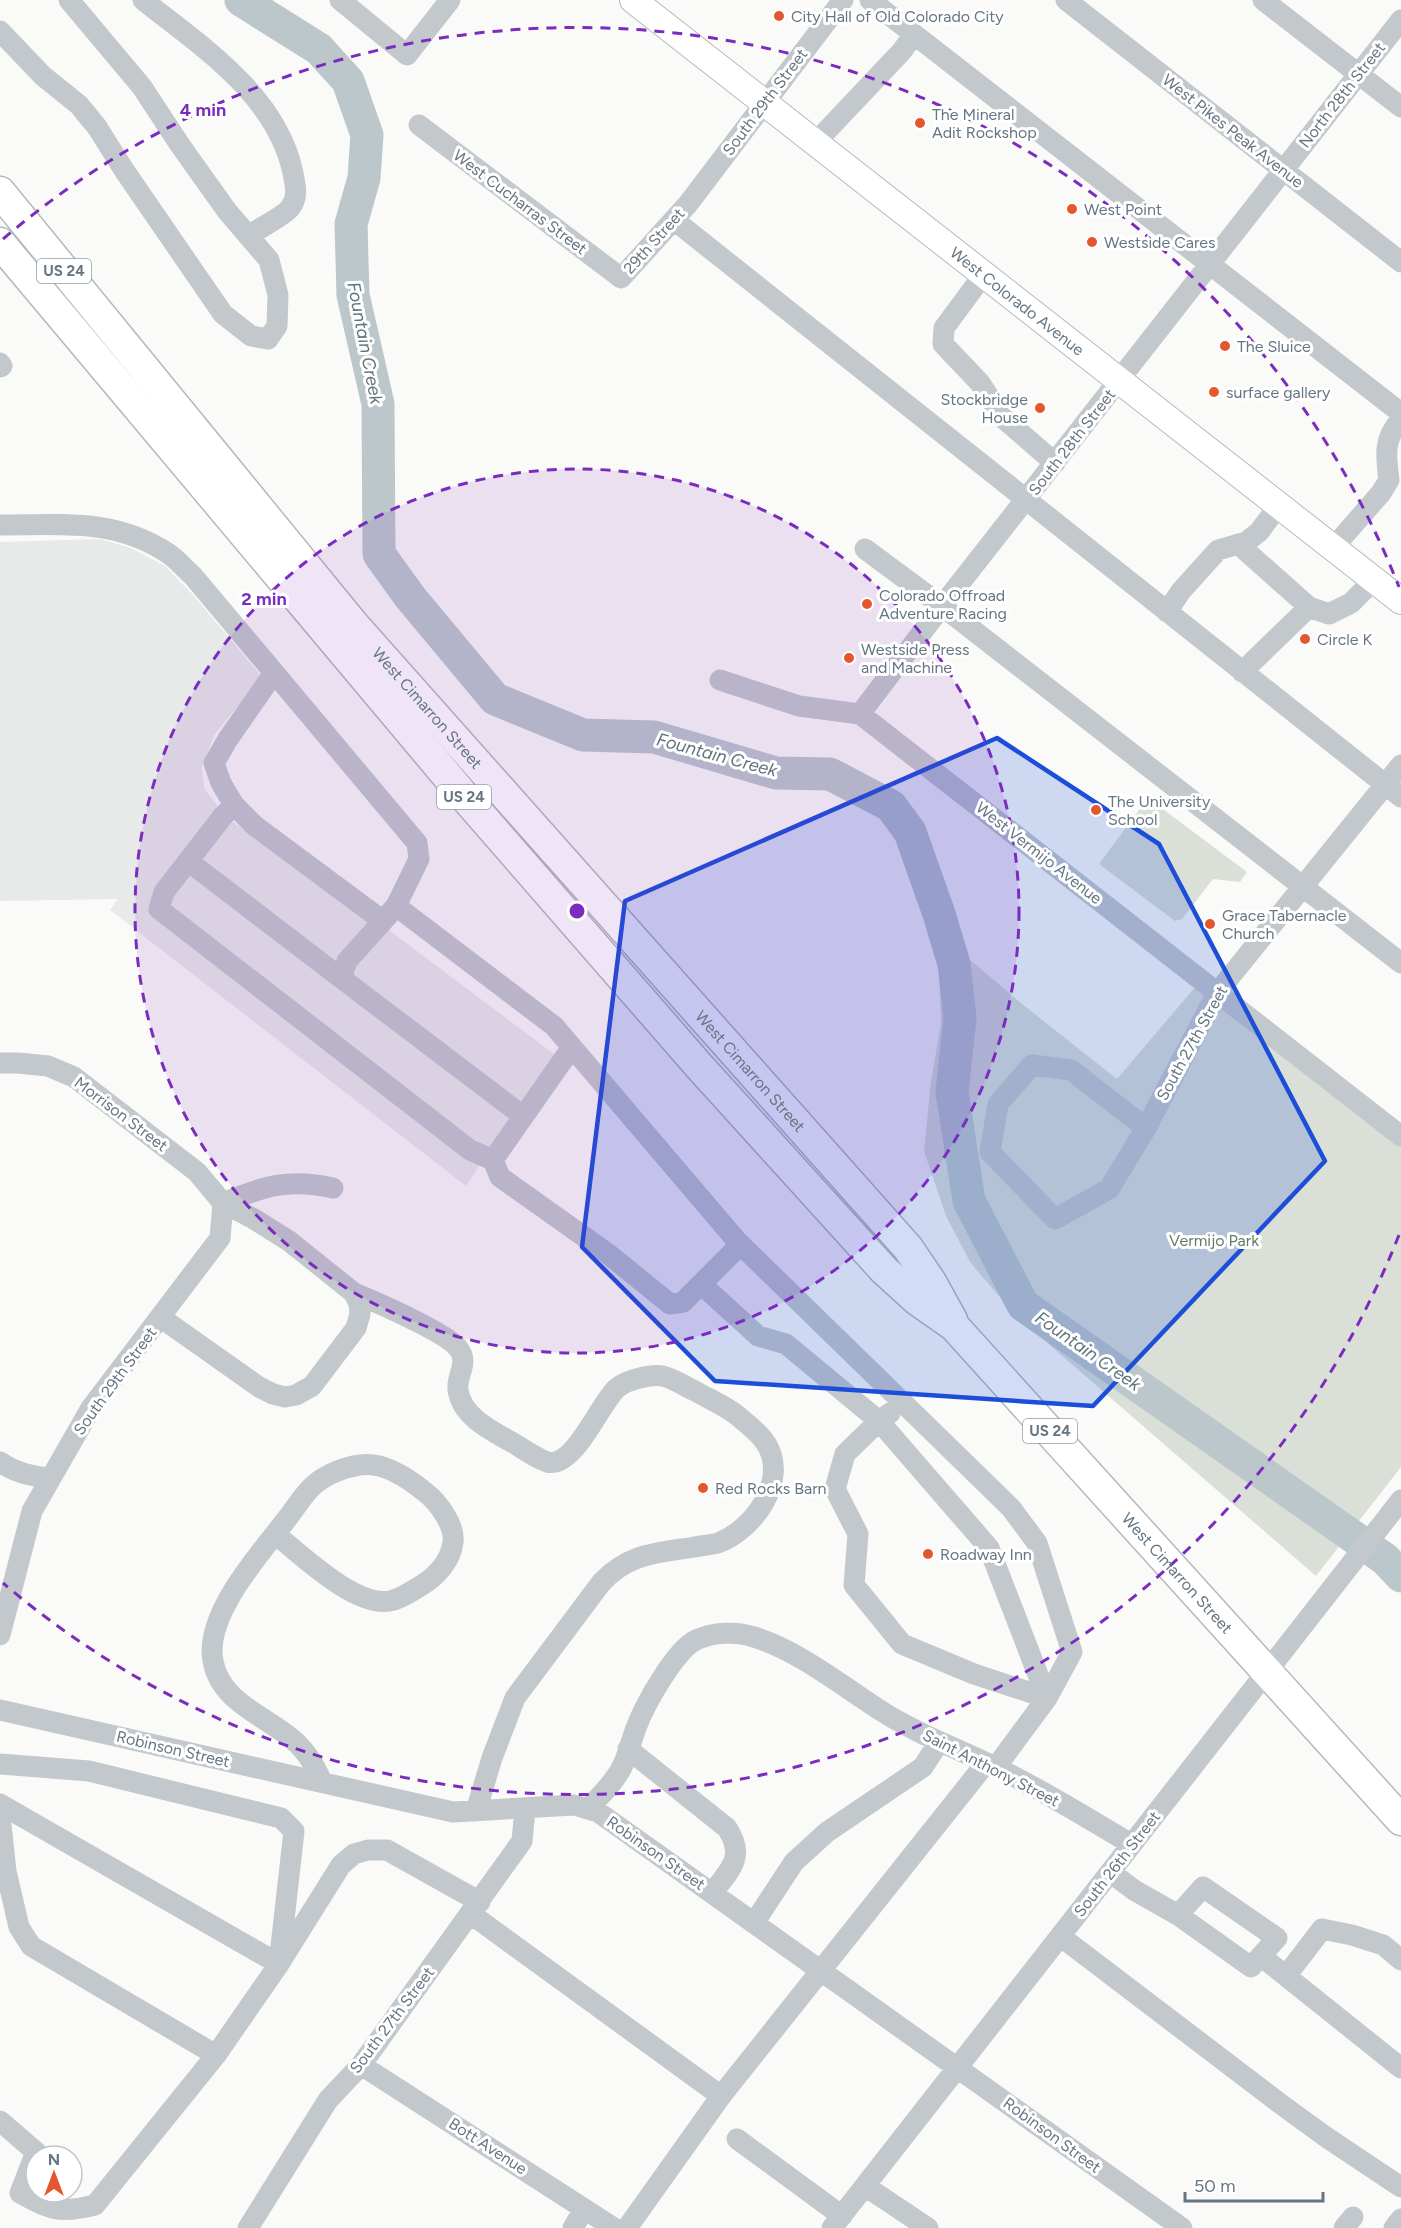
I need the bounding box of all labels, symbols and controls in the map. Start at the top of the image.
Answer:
place label: City Hall of Old Colorado City [791,7,1004,26]
marker: City Hall of Old Colorado City [772,9,786,23]
street label: North 28th Street [1295,39,1389,151]
street label: South 29th Street [719,45,811,159]
street label: West Pikes Peak Avenue [1159,70,1307,192]
text: 4 min [180,99,226,121]
place label: The Mineral Adit Rockshop [932,105,1037,142]
marker: The Mineral Adit Rockshop [913,116,927,130]
street label: West Cucharras Street [449,146,591,258]
place label: West Point [1084,200,1162,219]
marker: West Point [1065,202,1079,216]
street label: 29th Street [620,204,688,278]
place label: Westside Cares [1104,233,1215,252]
marker: Westside Cares [1085,235,1099,249]
street label: West Colorado Avenue [946,242,1088,359]
road number: US 24 [37,259,91,283]
water label: Fountain Creek [342,280,388,407]
place label: The Sluice [1237,337,1311,356]
marker: The Sluice [1218,339,1232,353]
place label: surface gallery [1226,383,1331,402]
street label: South 28th Street [1025,385,1119,499]
marker: surface gallery [1207,385,1221,399]
place label: Stockbridge House [940,390,1028,427]
marker: Stockbridge House [1033,401,1047,415]
place label: Colorado Offroad Adventure Racing [879,586,1007,623]
text: 2 min [241,588,287,610]
marker: Colorado Offroad Adventure Racing [860,597,874,611]
place label: Circle K [1317,630,1373,649]
marker: Circle K [1298,632,1312,646]
place label: Westside Press and Machine [861,640,969,677]
street label: West Cimarron Street [369,643,486,772]
marker: Westside Press and Machine [842,651,856,665]
water label: Fountain Creek [654,728,781,782]
road number: US 24 [437,785,491,809]
place label: The University School [1108,792,1211,829]
street label: West Vermijo Avenue [972,798,1106,908]
marker: The University School [1089,803,1103,817]
centre of rings [567,901,587,921]
place label: Grace Tabernacle Church [1222,906,1347,943]
marker: Grace Tabernacle Church [1203,917,1217,931]
street label: South 27th Street [1153,982,1231,1104]
street label: West Cimarron Street [692,1006,809,1135]
street label: Morrison Street [71,1073,171,1155]
park label: Vermijo Park [1169,1231,1259,1250]
water label: Fountain Creek [1031,1306,1146,1396]
street label: South 29th Street [69,1323,161,1439]
road number: US 24 [1023,1419,1077,1443]
place label: Red Rocks Barn [715,1479,827,1498]
marker: Red Rocks Barn [696,1481,710,1495]
street label: West Cimarron Street [1118,1509,1237,1637]
place label: Roadway Inn [940,1545,1032,1564]
marker: Roadway Inn [921,1547,935,1561]
street label: Saint Anthony Street [920,1725,1062,1811]
street label: Robinson Street [114,1727,232,1771]
street label: South 26th Street [1070,1807,1164,1921]
street label: Robinson Street [603,1812,709,1894]
street label: South 27th Street [346,1963,438,2077]
street label: Robinson Street [1000,2093,1104,2177]
street label: Bott Avenue [445,2114,531,2178]
north arrow [24,2144,84,2204]
text: N [48,2150,60,2169]
scale bar [1185,2165,1323,2203]
text: 50 m [1194,2175,1236,2197]

